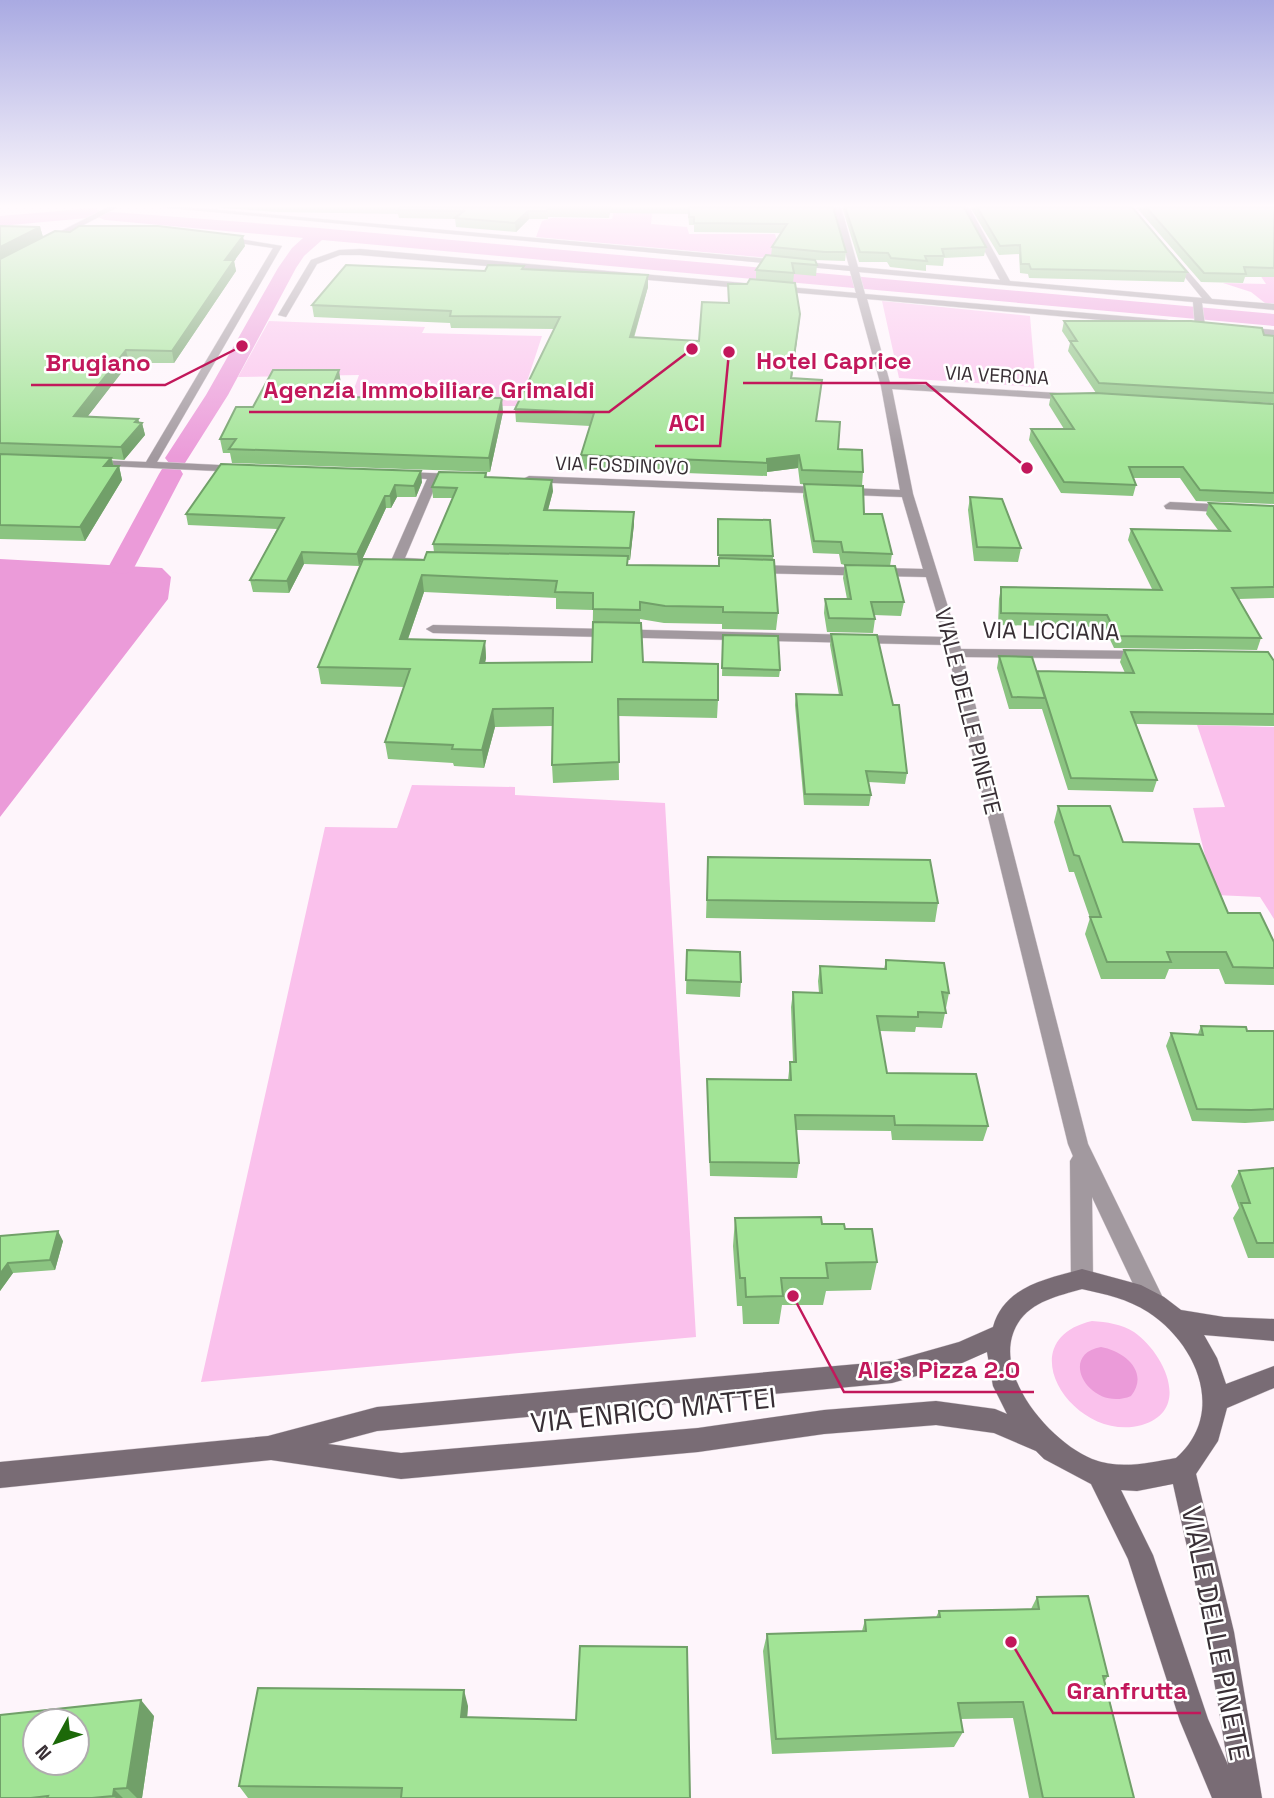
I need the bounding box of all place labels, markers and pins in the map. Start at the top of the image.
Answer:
callout: Hotel Caprice [743,338,926,383]
callout: Brugiano [31,340,165,385]
callout: Agenzia Immobiliare Grimaldi [249,367,609,412]
callout: ACI [655,401,720,446]
callout: Ale's Pizza 2.0 [844,1347,1034,1392]
callout: Granfrutta [1053,1668,1201,1713]

